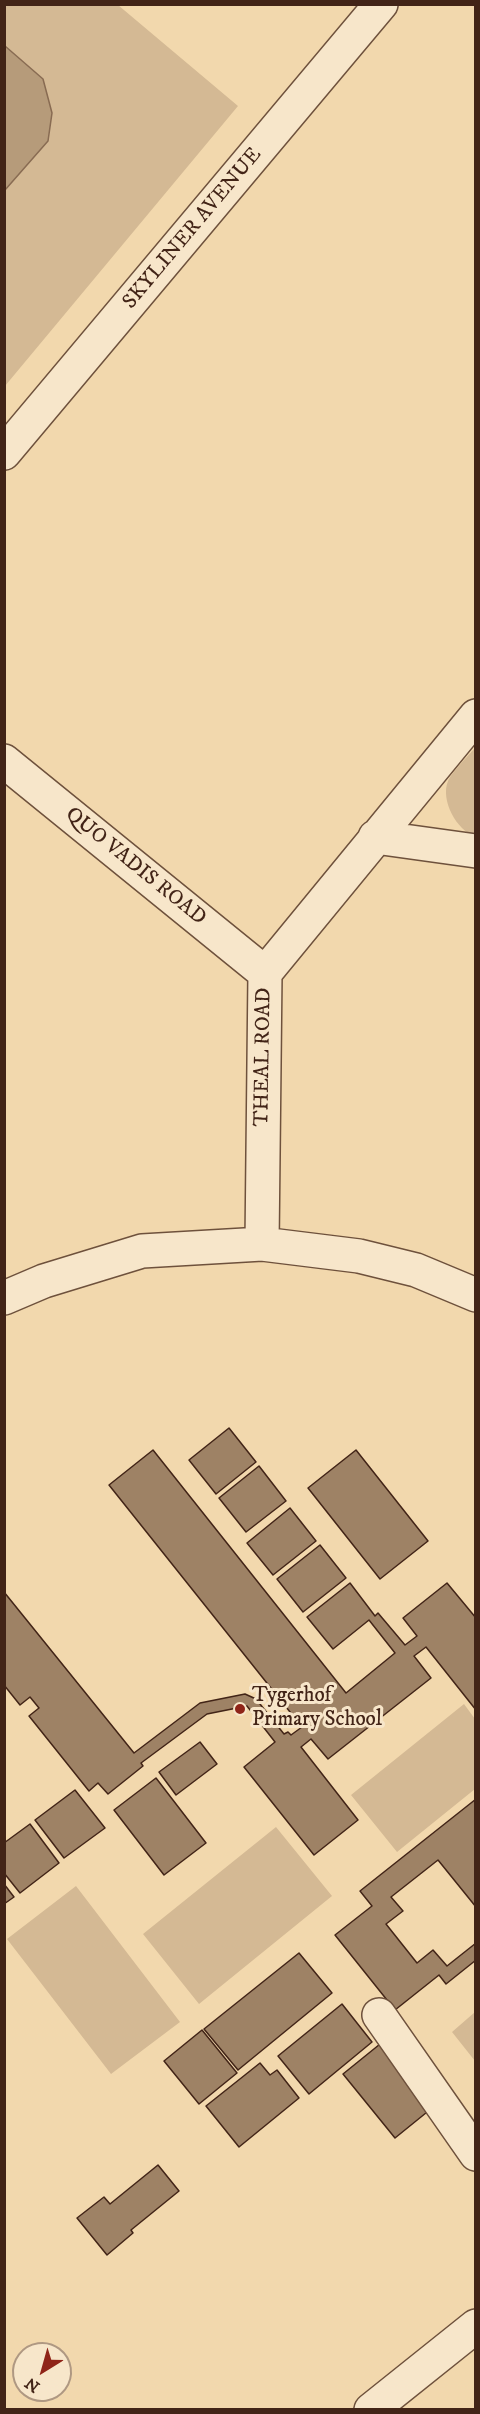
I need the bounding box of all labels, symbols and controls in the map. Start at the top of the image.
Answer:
street label: SKYLINER AVENUE [118,143,268,315]
street label: QUO VADIS ROAD [60,803,210,931]
street label: THEAL ROAD [250,987,278,1127]
place label: Tygerhof Primary School [252,1684,382,1734]
marker: Tygerhof Primary School [233,1702,247,1716]
north arrow [12,2342,72,2402]
text: N [21,2373,44,2397]

